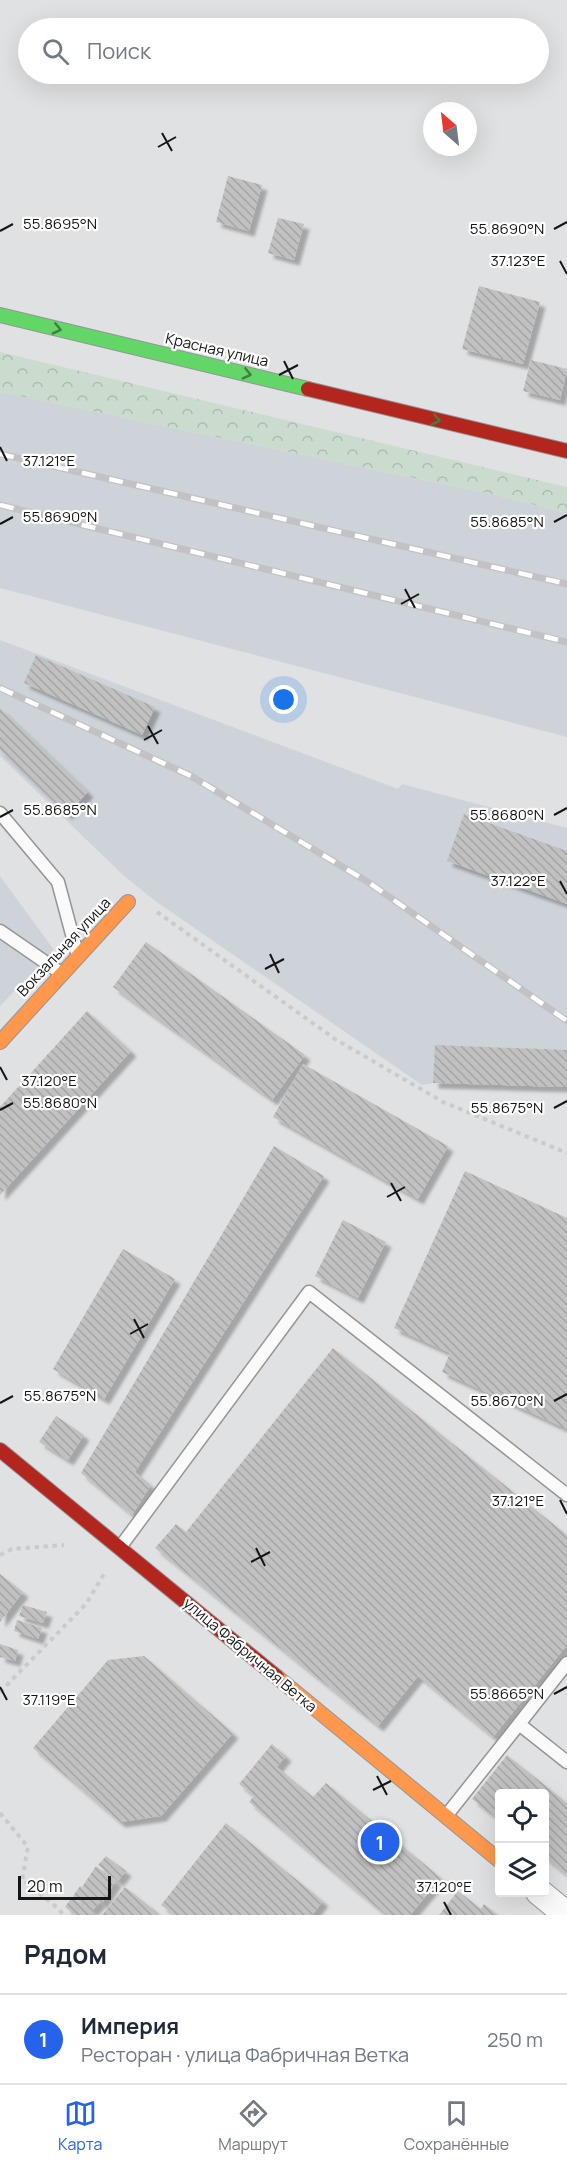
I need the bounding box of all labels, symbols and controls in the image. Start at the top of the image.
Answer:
search box [18,18,549,84]
icon: search [39,35,72,68]
text: Поиск [87,36,151,66]
north arrow [423,102,477,156]
text: 55.8695°N [23,213,97,234]
text: 55.8690°N [470,218,544,239]
text: 37.123°E [491,250,545,271]
one-way arrow [52,321,62,334]
street label: Красная улица [163,327,271,372]
one-way arrow [241,367,251,380]
one-way arrow [431,412,441,425]
text: 37.121°E [23,450,75,471]
text: 55.8690°N [23,506,97,527]
text: 55.8685°N [470,511,544,532]
your location [269,685,298,714]
text: 55.8685°N [23,799,97,820]
text: 55.8680°N [470,804,544,825]
text: 37.122°E [490,870,546,891]
street label: Вокзальная улица [12,892,115,1001]
text: 37.120°E [21,1070,77,1091]
text: 55.8680°N [23,1092,97,1113]
text: 55.8675°N [471,1097,543,1118]
text: 55.8675°N [24,1385,96,1406]
text: 55.8670°N [471,1390,543,1411]
text: 37.121°E [492,1490,544,1511]
street label: улица Фабричная Ветка [179,1592,322,1717]
text: 55.8665°N [470,1683,544,1704]
text: 37.119°E [22,1689,76,1710]
map controls [495,1789,549,1897]
button: locate [495,1789,549,1843]
pin: 1 [360,1820,400,1864]
button: layers [495,1843,549,1897]
scale bar [18,1873,111,1900]
text: 20 m [27,1875,63,1897]
text: 37.120°E [416,1876,472,1897]
text: Рядом [24,1936,107,1972]
text: Империя [81,2011,179,2041]
text: 1 [39,2026,48,2053]
text: 250 m [487,2026,543,2053]
text: Ресторан · улица Фабричная Ветка [81,2041,409,2068]
tab: Карта [58,2097,102,2155]
tab: Маршрут [218,2097,288,2155]
tab: Сохранённые [404,2097,509,2155]

